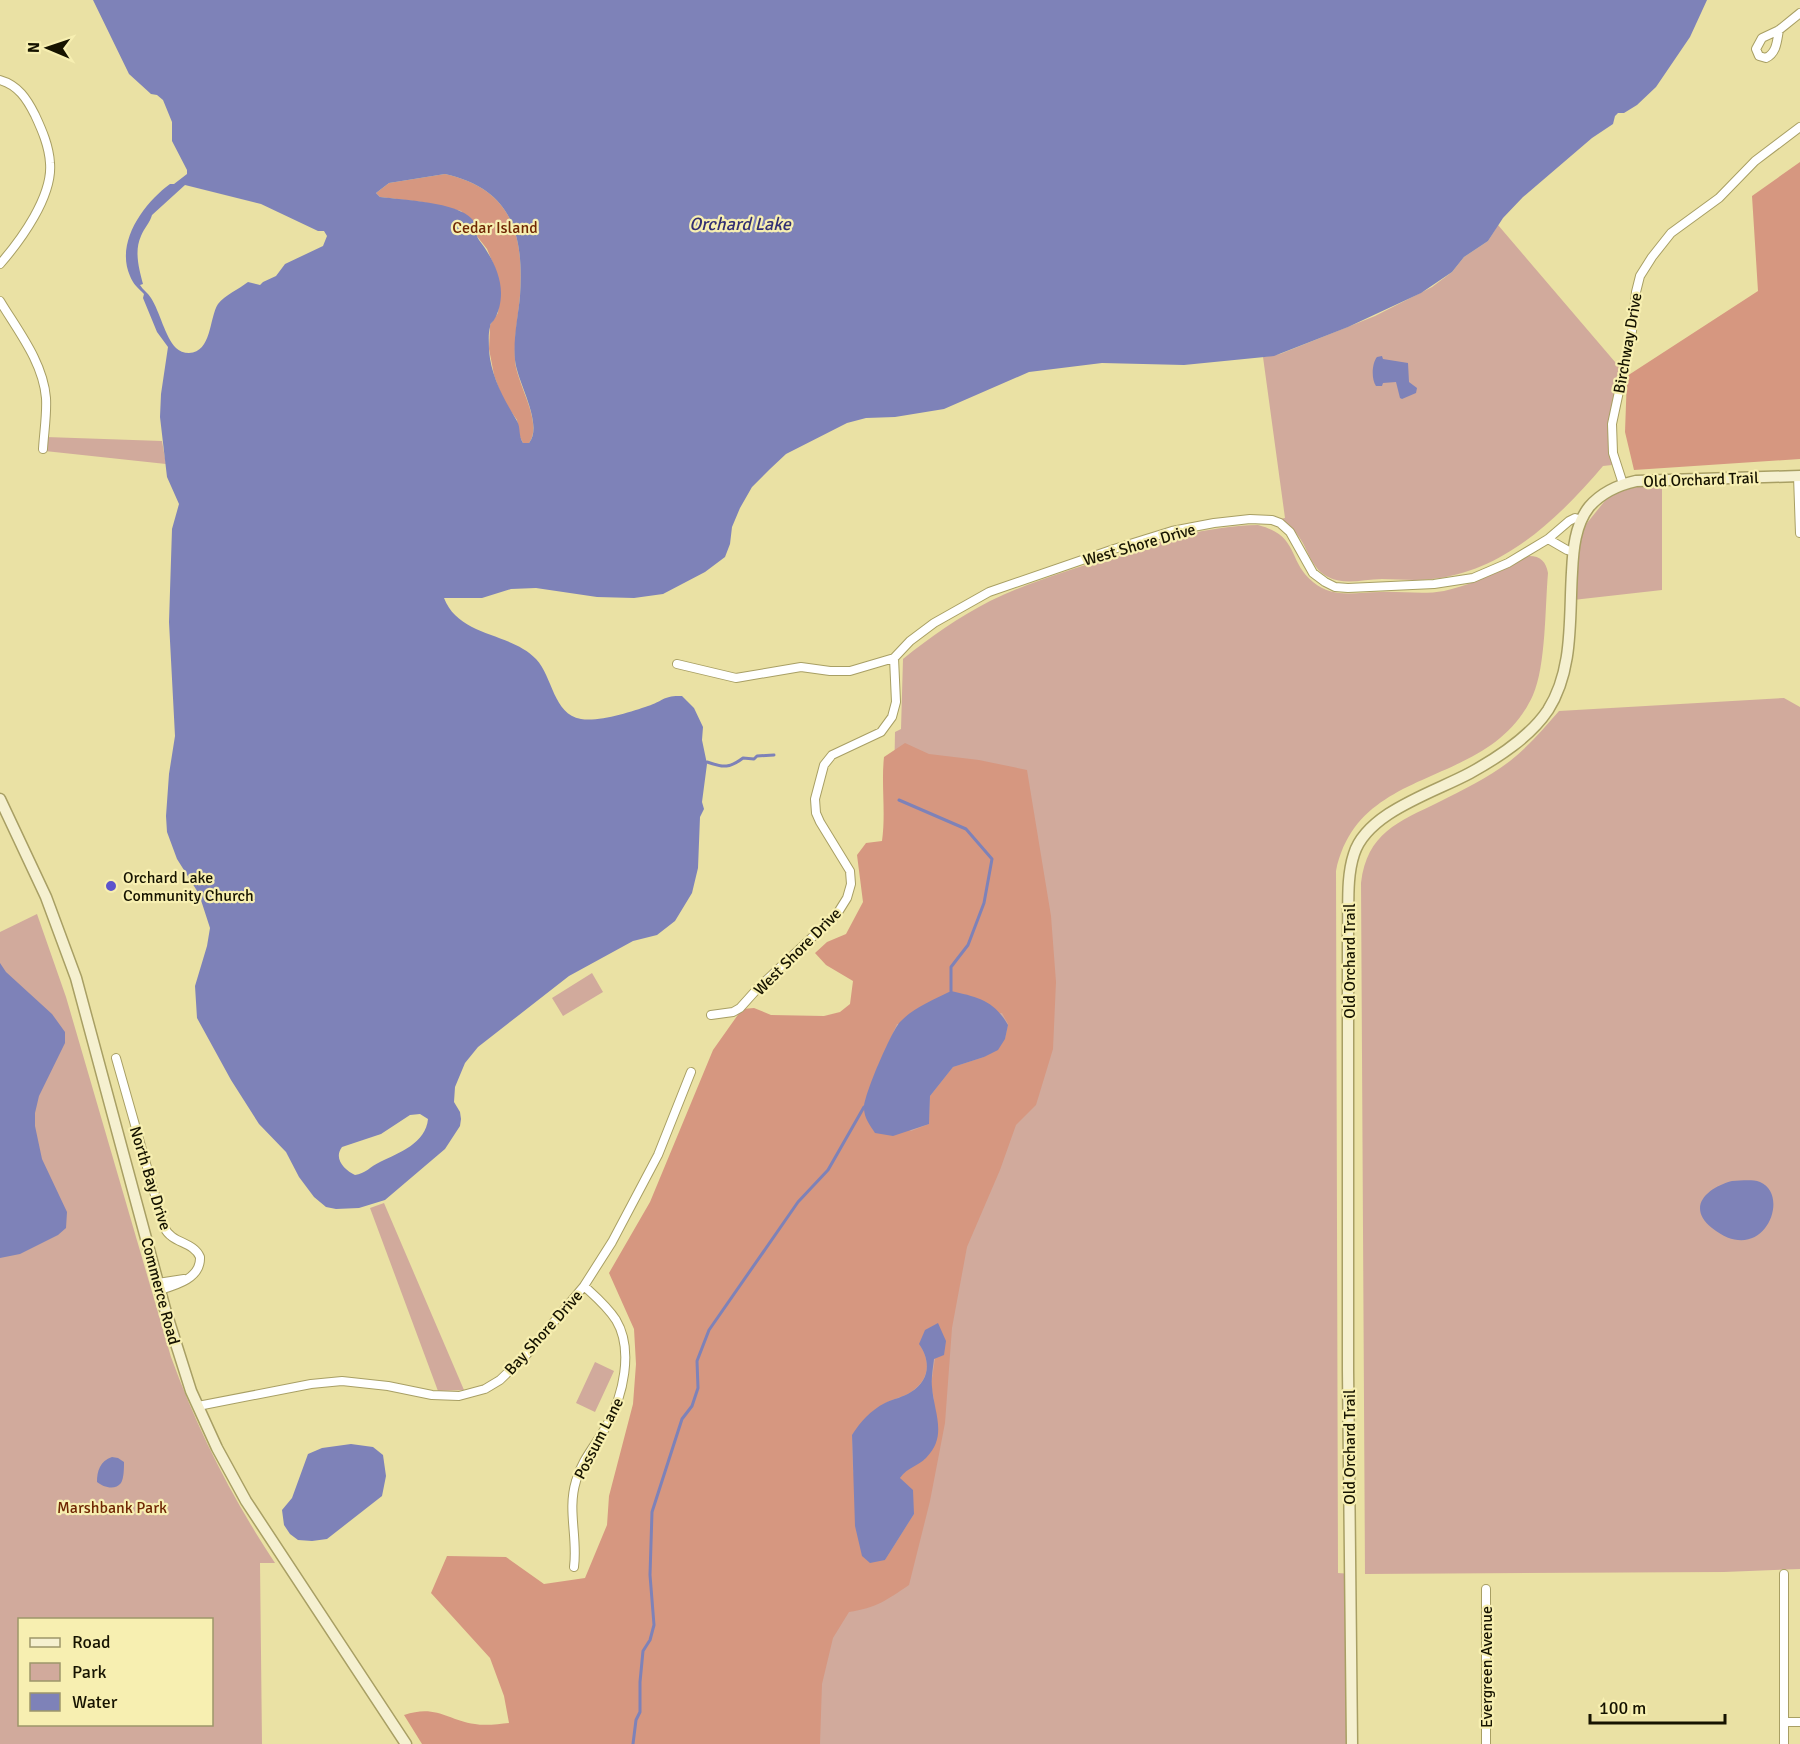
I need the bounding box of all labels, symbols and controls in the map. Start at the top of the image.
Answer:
north arrow [18,18,78,78]
text: N [24,42,44,53]
water label: Orchard Lake [689,213,792,235]
park label: Cedar Island [452,218,538,238]
street label: Birchway Drive [1609,291,1647,395]
street label: Old Orchard Trail [1643,468,1759,492]
street label: West Shore Drive [1081,519,1198,571]
place label: Orchard Lake Community Church [123,868,254,906]
marker: Orchard Lake Community Church [104,879,118,893]
street label: Old Orchard Trail [1340,903,1360,1019]
street label: West Shore Drive [750,904,846,1000]
street label: North Bay Drive [125,1124,175,1233]
street label: Commerce Road [136,1235,184,1347]
street label: Bay Shore Drive [500,1286,587,1379]
street label: Old Orchard Trail [1340,1389,1360,1505]
street label: Possum Lane [570,1394,628,1483]
park label: Marshbank Park [57,1498,167,1518]
street label: Evergreen Avenue [1477,1606,1497,1728]
legend [18,1618,213,1726]
text: Road [72,1631,111,1653]
text: Park [72,1661,107,1683]
scale bar [1590,1687,1725,1725]
text: Water [72,1691,118,1713]
text: 100 m [1599,1697,1646,1719]

